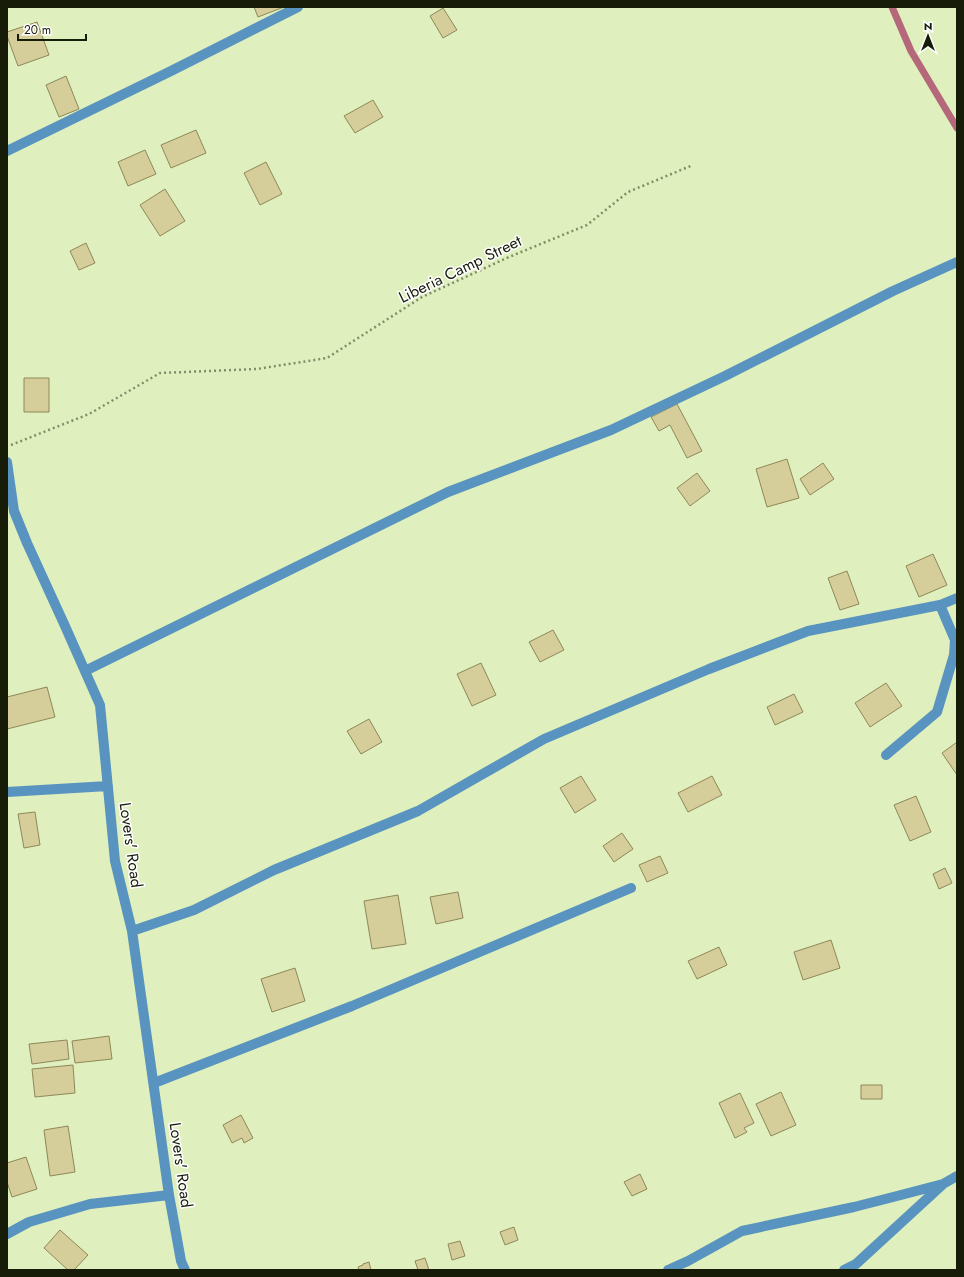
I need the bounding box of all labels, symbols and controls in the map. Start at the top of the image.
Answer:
scale bar [18,16,86,42]
north arrow [908,16,948,56]
text: N [924,18,932,34]
text: 20 m [24,21,51,39]
street label: Liberia Camp Street [395,229,525,309]
street label: Lovers' Road [114,801,148,889]
street label: Lovers' Road [164,1121,198,1209]

